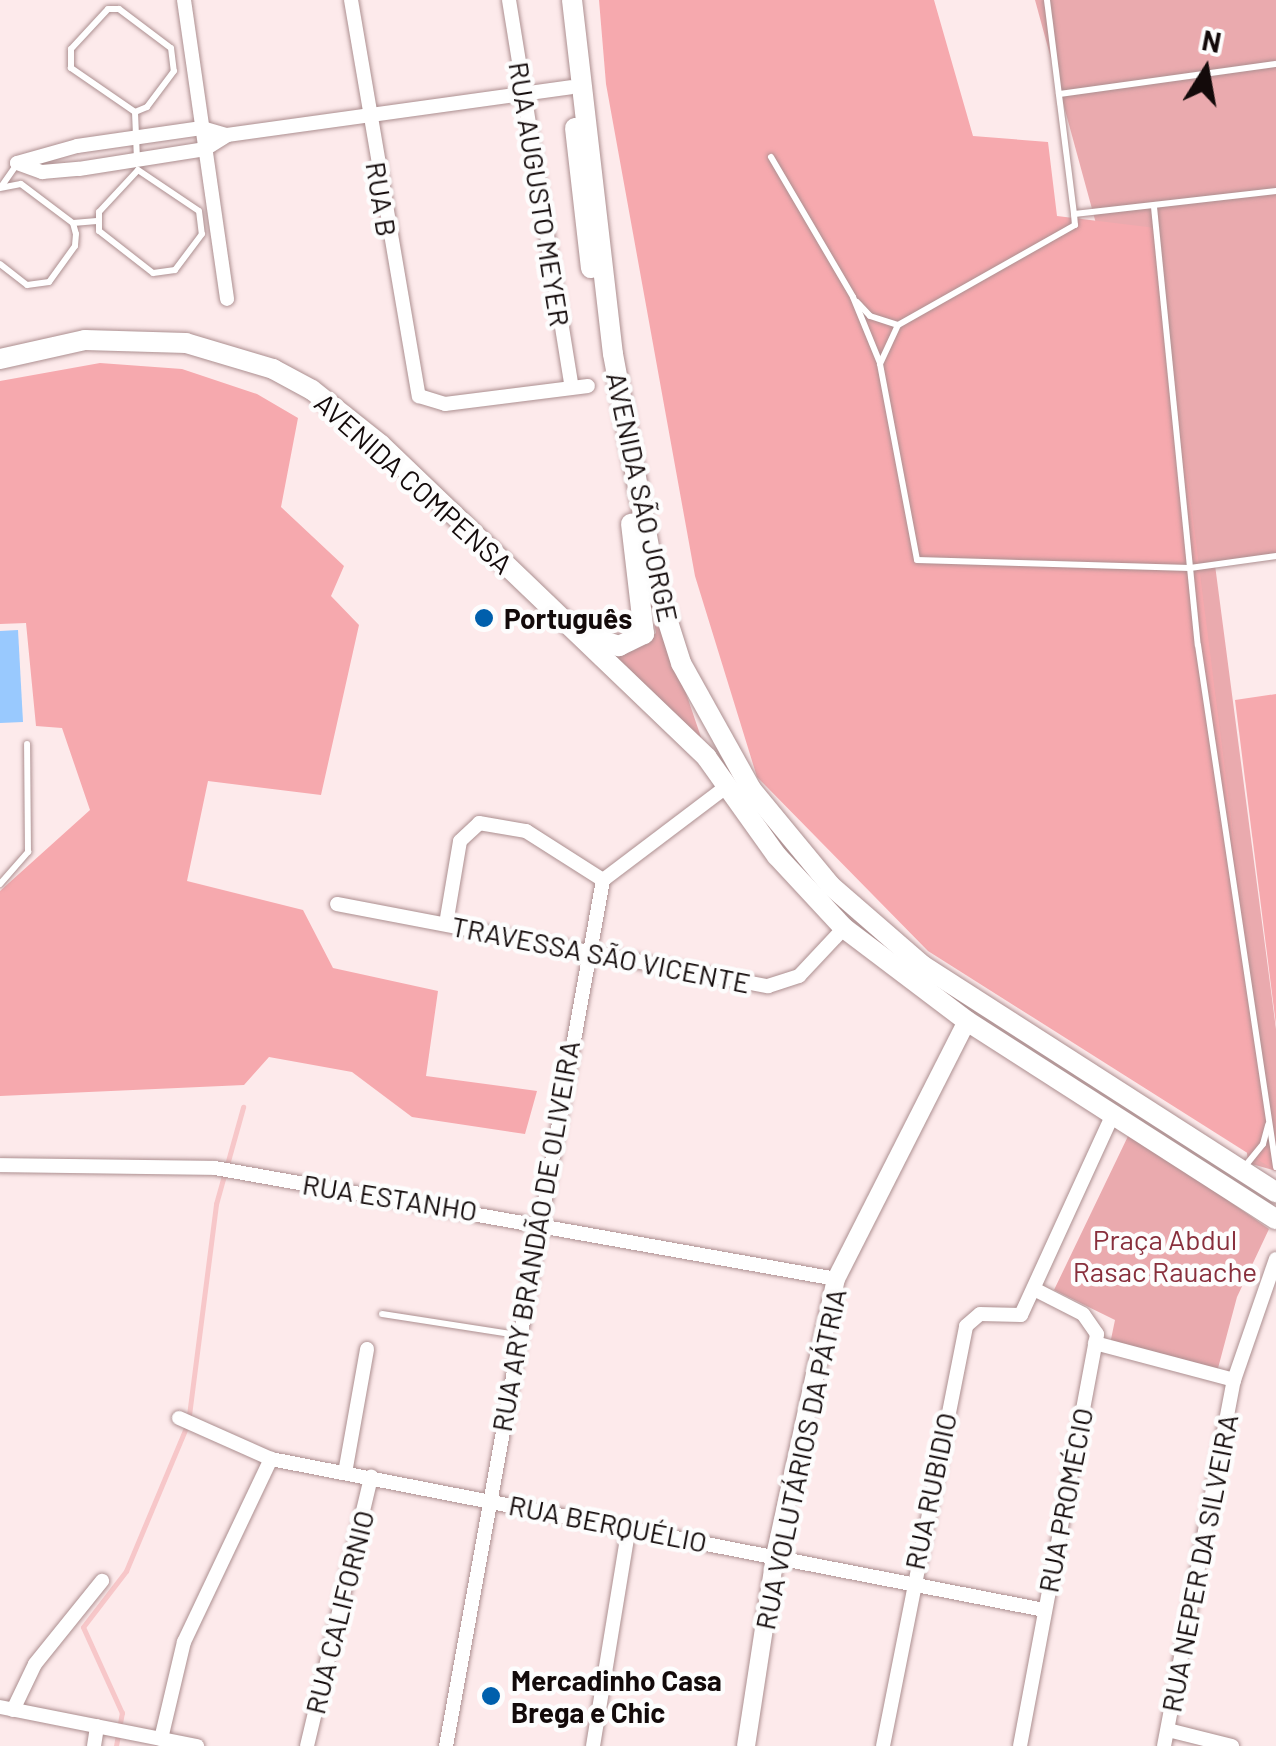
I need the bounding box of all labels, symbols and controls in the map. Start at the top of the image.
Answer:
north arrow [1156,20,1256,120]
text: N [1199,22,1224,59]
street label: RUA AUGUSTO MEYER [502,59,578,329]
street label: RUA B [360,159,404,239]
street label: AVENIDA SÃO JORGE [600,369,686,625]
street label: AVENIDA COMPENSA [308,385,520,581]
place label: Português [504,601,632,635]
marker: Português [473,607,495,629]
street label: TRAVESSA SÃO VICENTE [449,909,753,999]
street label: RUA ARY BRANDÃO DE OLIVEIRA [484,1038,586,1434]
street label: RUA ESTANHO [300,1167,480,1227]
park label: Praça Abdul Rasac Rauache [1073,1222,1257,1288]
street label: RUA VOLUTÁRIOS DA PÁTRIA [747,1285,853,1633]
street label: RUA PROMÉCIO [1031,1405,1099,1595]
street label: RUA RUBIDIO [897,1409,963,1573]
street label: RUA NEPER DA SILVEIRA [1154,1411,1244,1715]
street label: RUA BERQUÉLIO [506,1487,710,1559]
street label: RUA CALIFORNIO [297,1507,381,1717]
place label: Mercadinho Casa Brega e Chic [511,1663,722,1729]
marker: Mercadinho Casa Brega e Chic [480,1685,502,1707]

